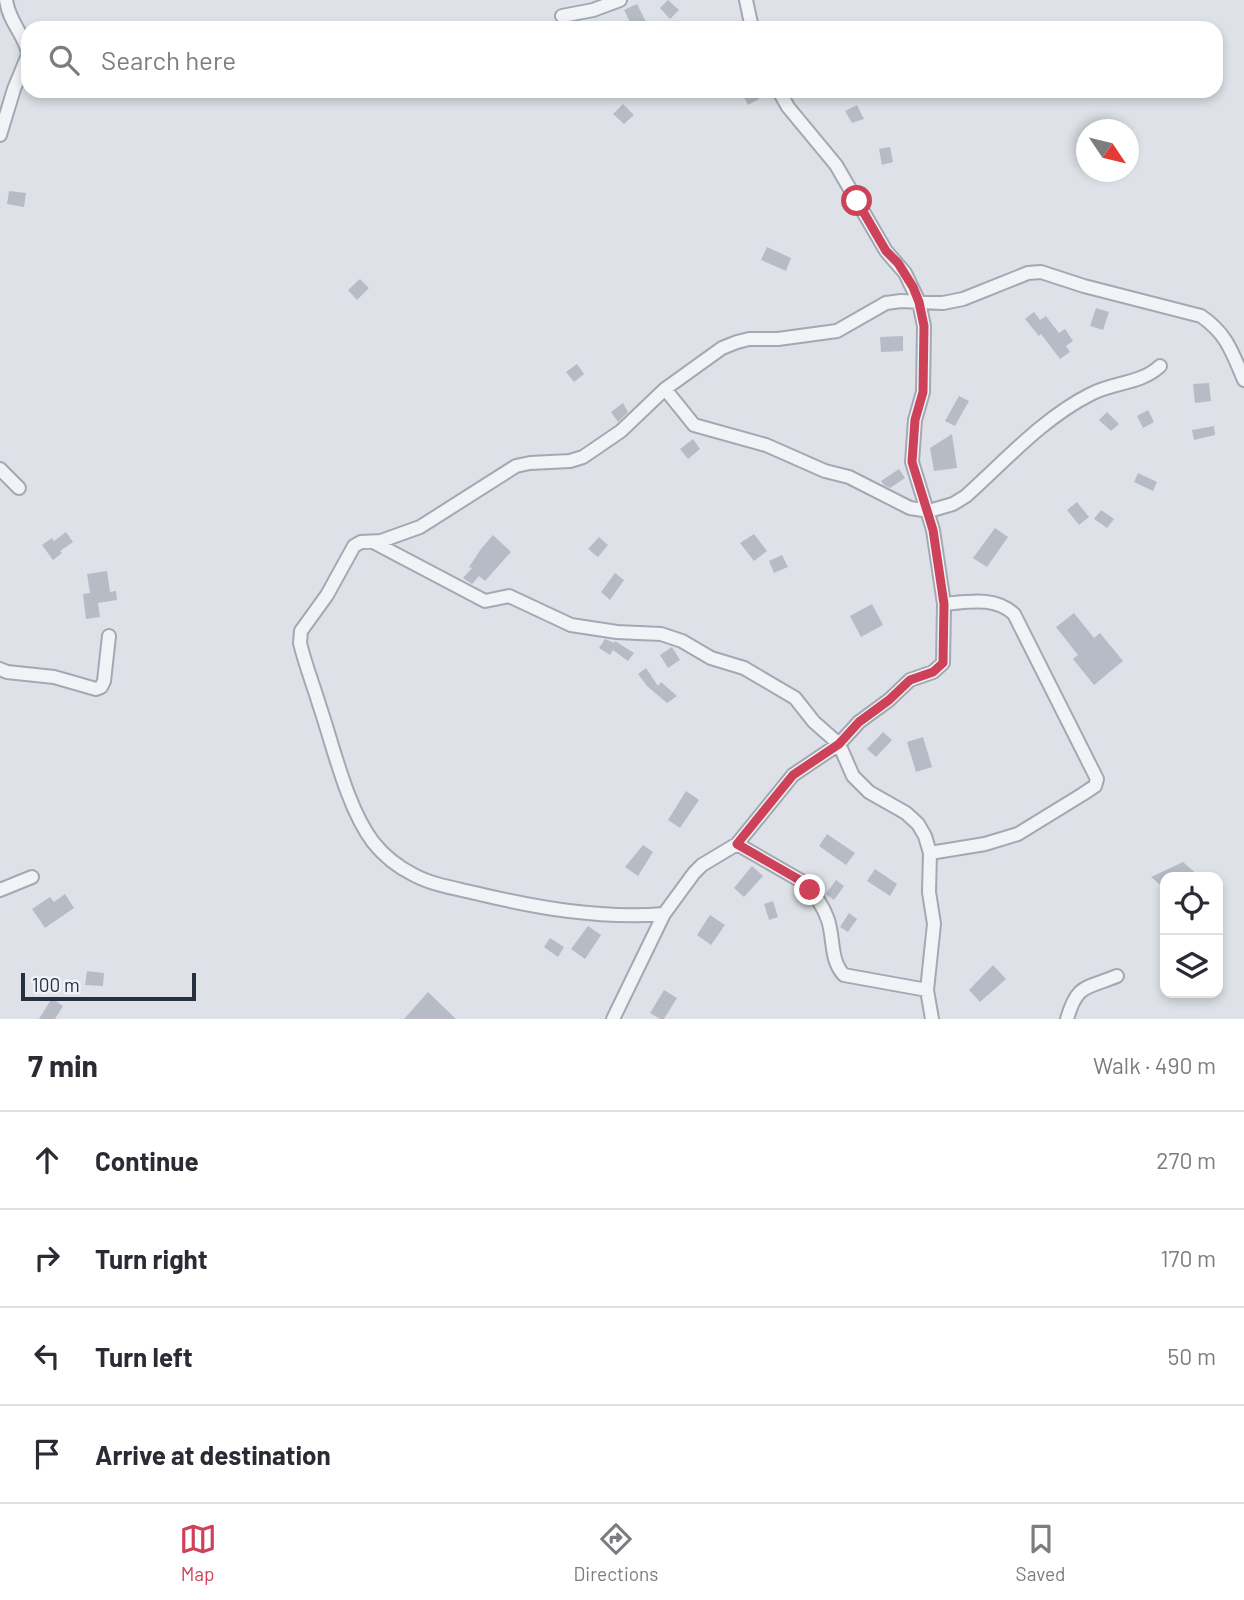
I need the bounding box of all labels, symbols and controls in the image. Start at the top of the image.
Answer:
search box [21,21,1223,98]
icon: search [45,41,83,79]
text: Search here [101,44,236,75]
north arrow [1076,119,1139,182]
route start [841,185,872,216]
map controls [1160,872,1223,998]
button: locate [1160,872,1223,935]
route end [794,874,825,905]
button: layers [1160,935,1223,998]
scale bar [21,970,196,1002]
text: 100 m [32,973,80,996]
text: 7 min [28,1047,98,1083]
text: Walk · 490 m [1093,1051,1216,1079]
icon: ahead [28,1141,66,1179]
text: Continue [95,1145,199,1176]
text: 270 m [1156,1146,1216,1174]
icon: right [28,1239,66,1277]
text: Turn right [95,1243,208,1274]
text: 170 m [1160,1244,1216,1272]
icon: left [28,1337,66,1375]
text: Turn left [95,1341,193,1372]
text: 50 m [1168,1342,1216,1370]
icon: arrive [28,1435,66,1473]
text: Arrive at destination [95,1439,331,1470]
tab: Map [179,1520,217,1585]
tab: Directions [574,1520,659,1585]
tab: Saved [1016,1520,1065,1585]

